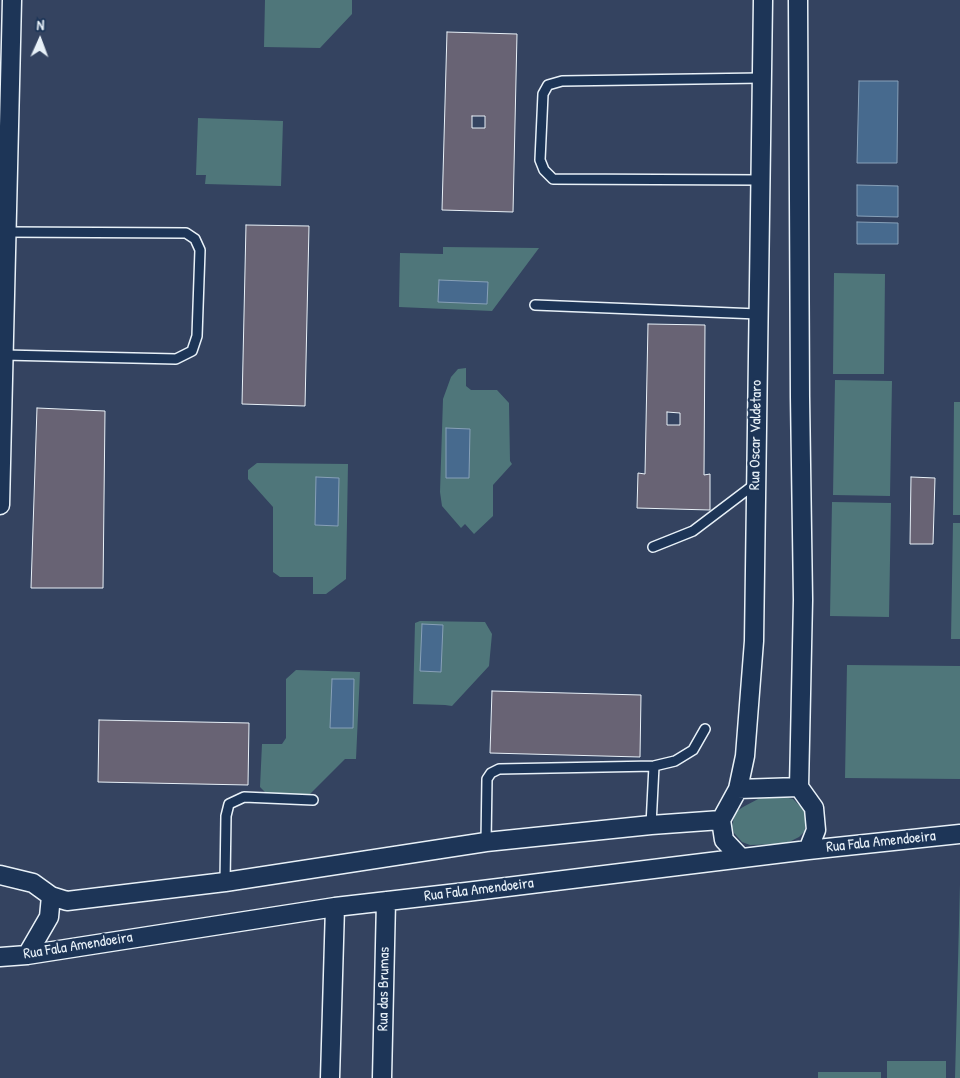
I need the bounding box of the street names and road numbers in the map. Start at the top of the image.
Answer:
street label: Rua Oscar Valdetaro [746,380,766,490]
street label: Rua Fala Amendoeira [825,827,937,857]
street label: Rua Fala Amendoeira [423,874,535,906]
street label: Rua Fala Amendoeira [22,928,134,964]
street label: Rua das Brumas [374,947,394,1031]

